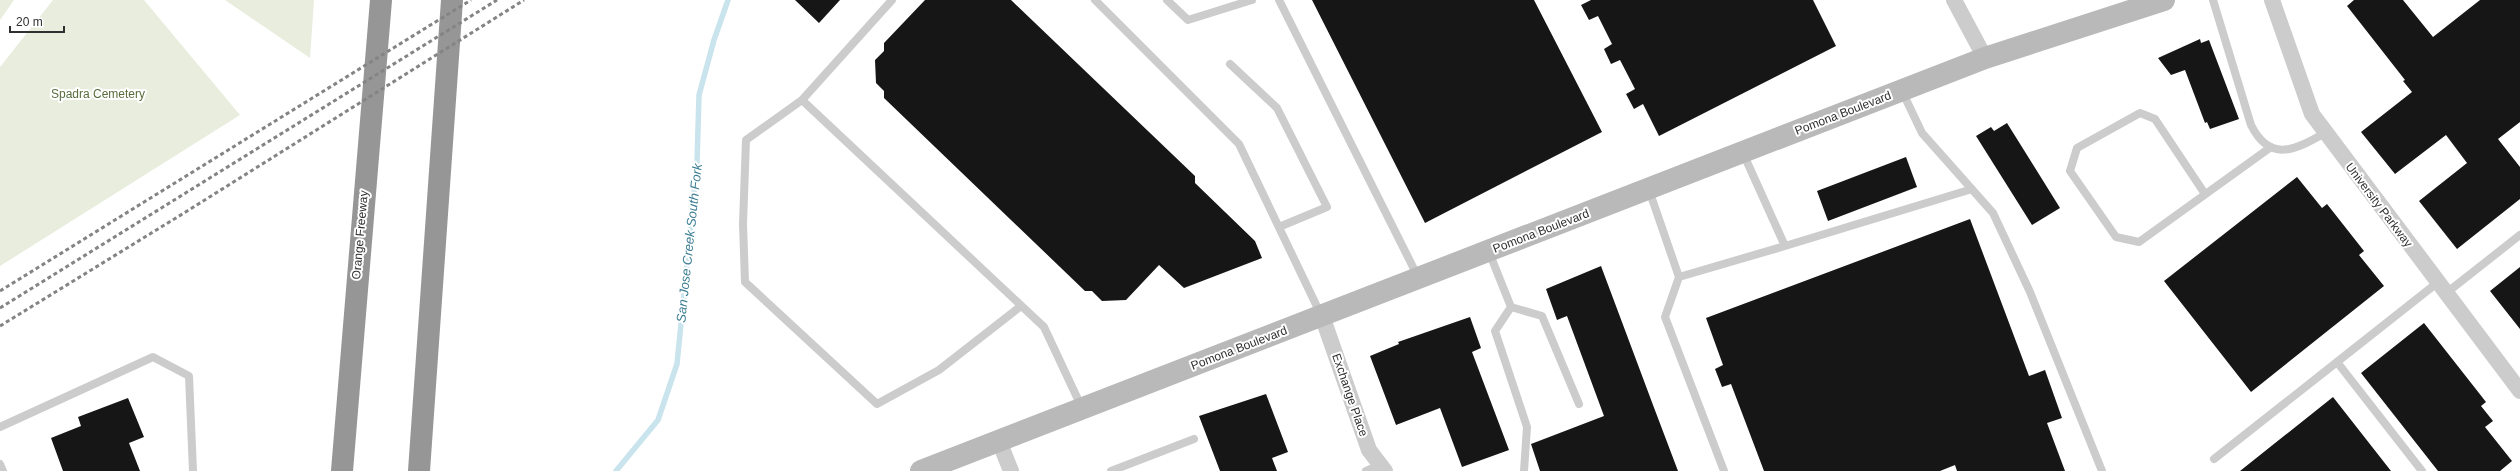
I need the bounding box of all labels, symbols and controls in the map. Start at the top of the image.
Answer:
scale bar [10,8,64,34]
text: 20 m [16,15,43,29]
park label: Spadra Cemetery [51,87,145,101]
street label: Pomona Boulevard [1793,88,1893,138]
street label: University Parkway [2343,160,2415,250]
water label: San Jose Creek South Fork [673,161,705,323]
street label: Orange Freeway [349,190,371,280]
street label: Pomona Boulevard [1491,206,1591,256]
street label: Pomona Boulevard [1189,323,1289,373]
street label: Exchange Place [1329,352,1371,439]

